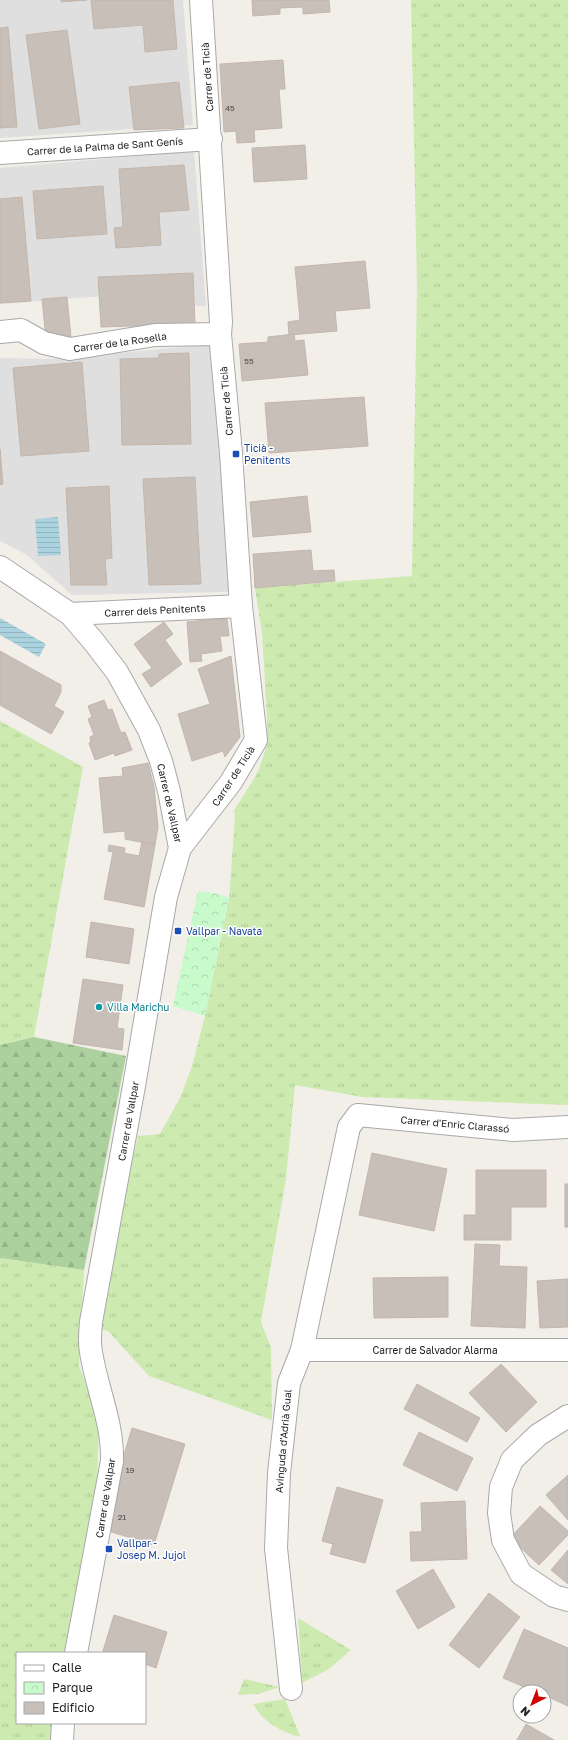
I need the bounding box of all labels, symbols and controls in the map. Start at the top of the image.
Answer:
street label: Carrer de Ticià [199,42,215,112]
house number: 45 [225,103,235,113]
street label: Carrer de la Palma de Sant Genís [27,135,183,157]
street label: Carrer de la Rosella [73,330,167,354]
house number: 55 [244,356,254,366]
street label: Carrer de Ticià [217,366,235,436]
place label: Ticià - Penitents [244,442,290,466]
marker: Ticià - Penitents [231,449,241,459]
street label: Carrer dels Penitents [104,601,206,619]
street label: Carrer de Ticià [209,744,257,808]
street label: Carrer de Vallpar [155,762,185,844]
place label: Vallpar - Navata [186,925,262,937]
marker: Vallpar - Navata [173,926,183,936]
place label: Villa Marichu [107,1001,169,1013]
marker: Villa Marichu [94,1002,104,1012]
street label: Carrer de Vallpar [115,1080,141,1162]
street label: Carrer d'Enric Clarassó [400,1113,510,1135]
street label: Carrer de Salvador Alarma [372,1344,498,1356]
street label: Avinguda d'Adrià Gual [272,1389,294,1493]
street label: Carrer de Vallpar [93,1457,117,1539]
house number: 19 [126,1465,135,1475]
house number: 21 [118,1512,126,1522]
place label: Vallpar - Josep M. Jujol [117,1537,186,1561]
marker: Vallpar - Josep M. Jujol [104,1544,114,1554]
legend [16,1652,146,1724]
text: Calle [52,1660,82,1675]
text: Parque [52,1680,93,1695]
north arrow [512,1684,552,1724]
text: Edificio [52,1700,94,1715]
text: N [518,1704,532,1719]

